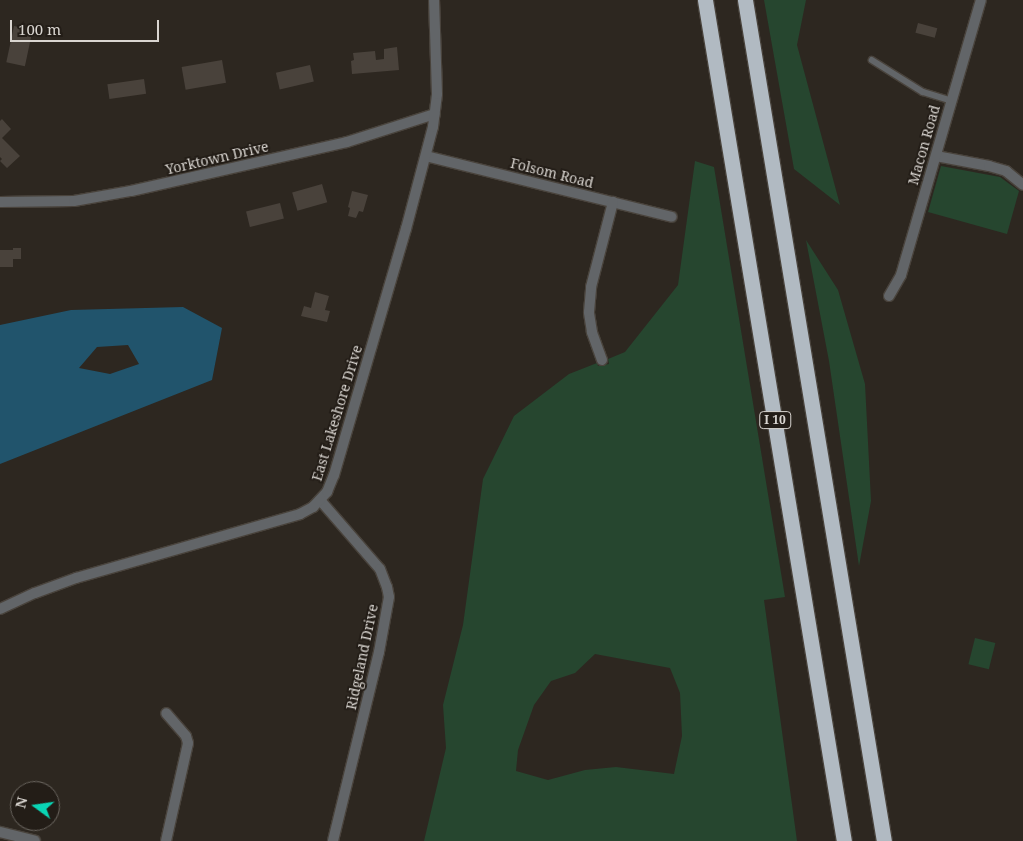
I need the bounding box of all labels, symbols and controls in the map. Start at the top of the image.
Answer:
scale bar [12,10,161,42]
text: 100 m [18,19,61,39]
street label: Macon Road [905,103,943,187]
street label: Yorktown Drive [164,138,270,178]
street label: Folsom Road [509,155,595,191]
street label: East Lakeshore Drive [308,343,366,483]
road number: I 10 [759,410,791,430]
street label: Ridgeland Drive [343,603,381,711]
north arrow [10,781,60,831]
text: N [10,795,31,810]

